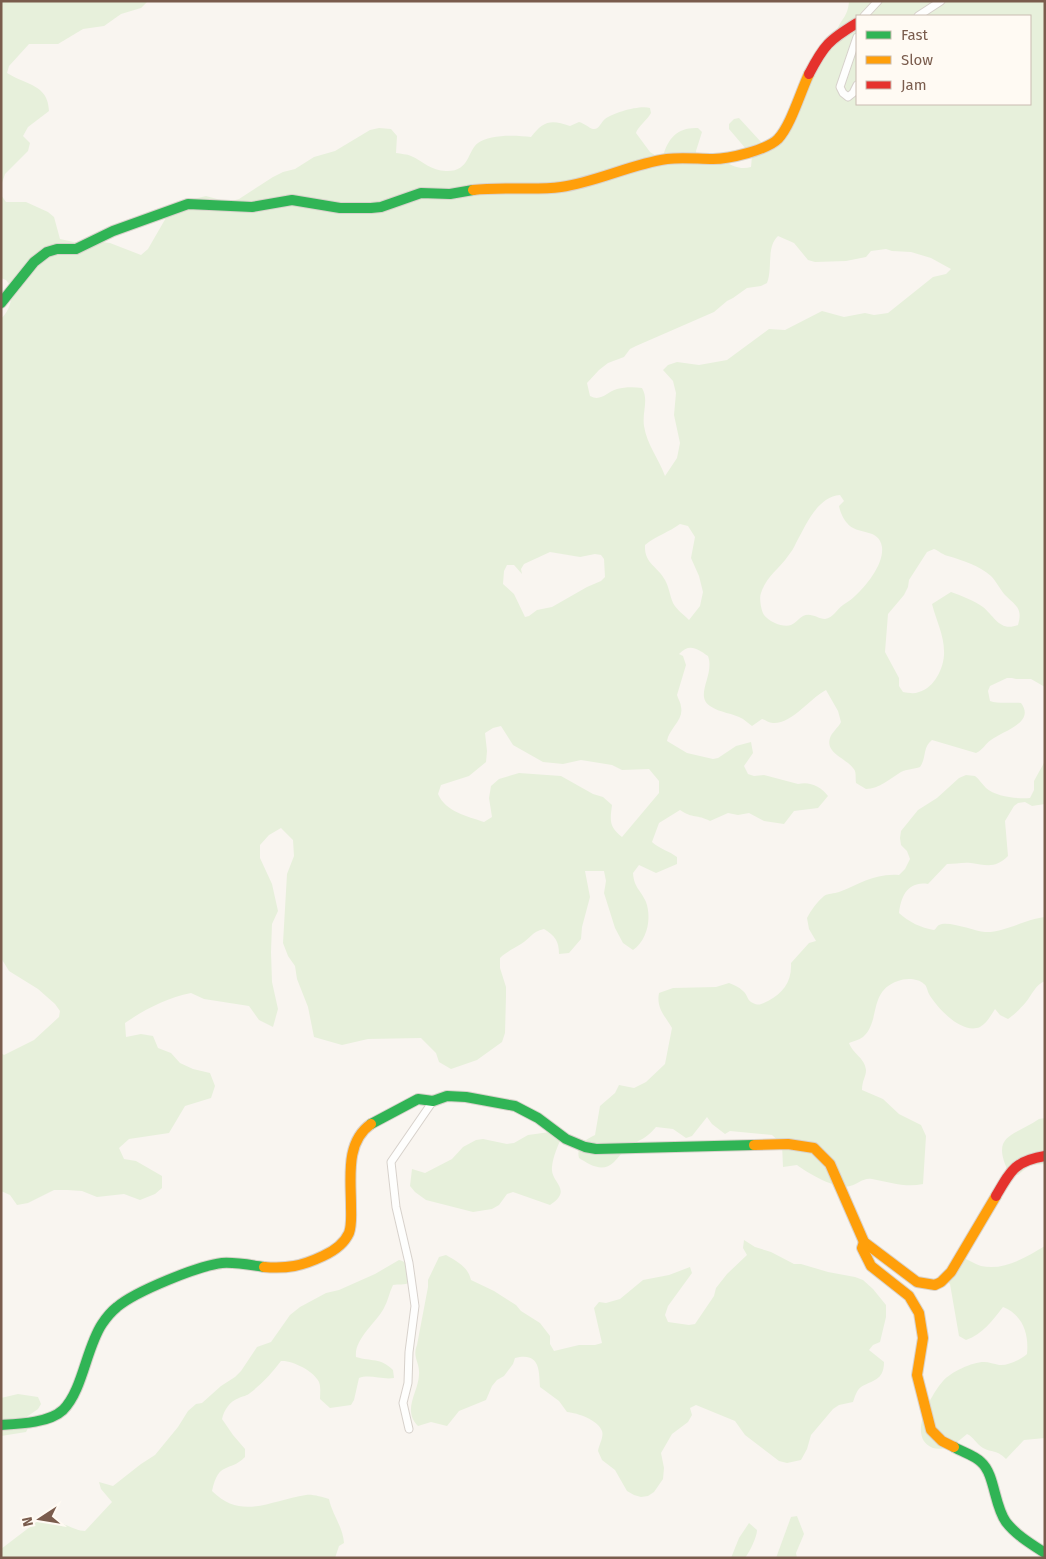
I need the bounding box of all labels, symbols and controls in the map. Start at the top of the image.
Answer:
legend [856,15,1031,105]
text: Fast [901,26,928,44]
text: Slow [901,51,933,69]
text: Jam [901,76,927,94]
north arrow [15,1494,65,1544]
text: N [18,1515,37,1528]

